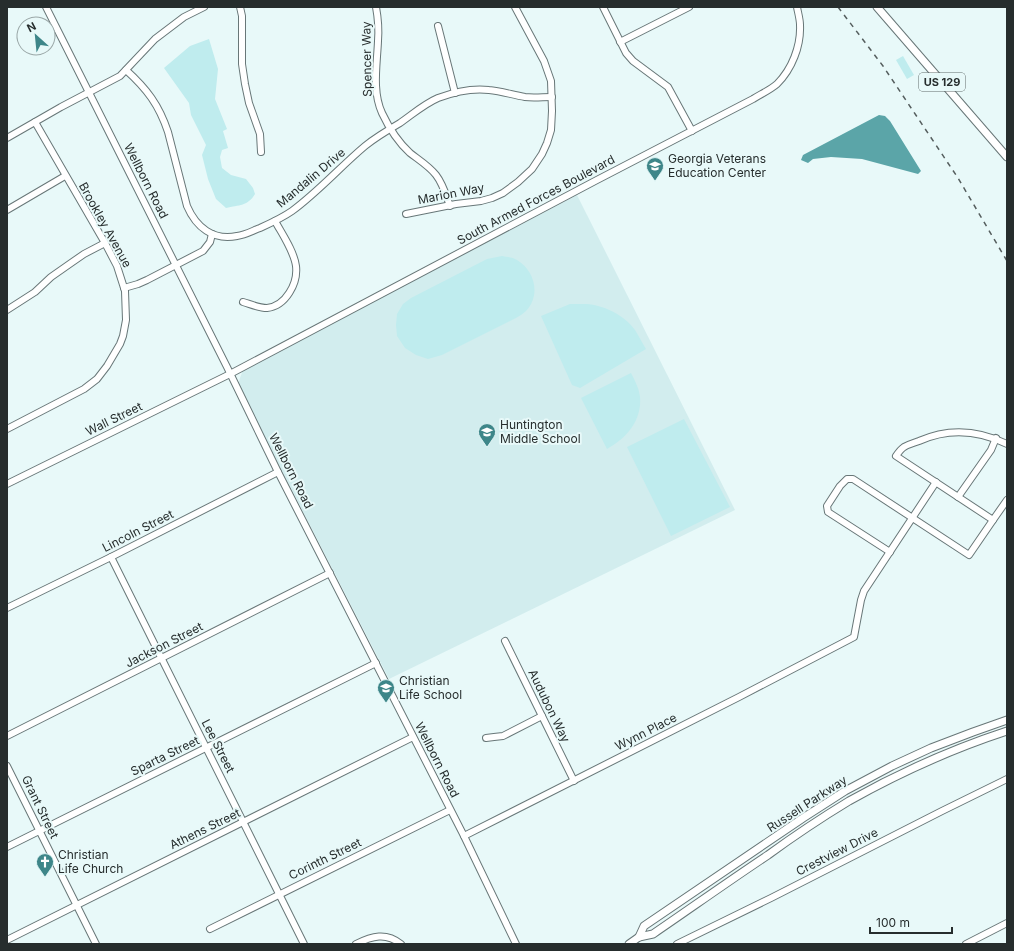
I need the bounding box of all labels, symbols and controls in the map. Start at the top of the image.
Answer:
north arrow [16,16,56,56]
text: N [25,19,38,35]
street label: Spencer Way [358,21,375,97]
road number: US 129 [919,73,965,91]
street label: Wellborn Road [121,141,172,221]
street label: Mandalin Drive [273,145,348,211]
place label: Georgia Veterans Education Center [668,151,767,180]
street label: South Armed Forces Boulevard [454,152,617,248]
school or university icon: Georgia Veterans Education Center [645,156,665,181]
street label: Brookley Avenue [76,180,135,270]
street label: Marion Way [416,180,486,207]
street label: Wall Street [83,398,145,439]
place label: Huntington Middle School [500,417,581,446]
school or university icon: Huntington Middle School [477,422,497,447]
street label: Wellborn Road [266,431,317,511]
street label: Lincoln Street [100,506,176,555]
street label: Jackson Street [123,619,205,671]
street label: Audubon Way [525,667,574,745]
place label: Christian Life School [399,673,462,702]
school or university icon: Christian Life School [376,678,396,703]
street label: Wynn Place [612,710,679,754]
street label: Lee Street [199,717,238,775]
street label: Wellborn Road [412,720,463,800]
street label: Sparta Street [128,732,202,779]
street label: Russell Parkway [764,772,850,835]
street label: Grant Street [19,773,62,841]
street label: Athens Street [167,805,243,852]
street label: Crestview Drive [793,824,880,879]
street label: Corinth Street [286,834,364,883]
place label: Christian Life Church [58,847,123,876]
church icon: Christian Life Church [35,852,55,877]
scale bar [870,909,952,935]
text: 100 m [876,915,910,930]

